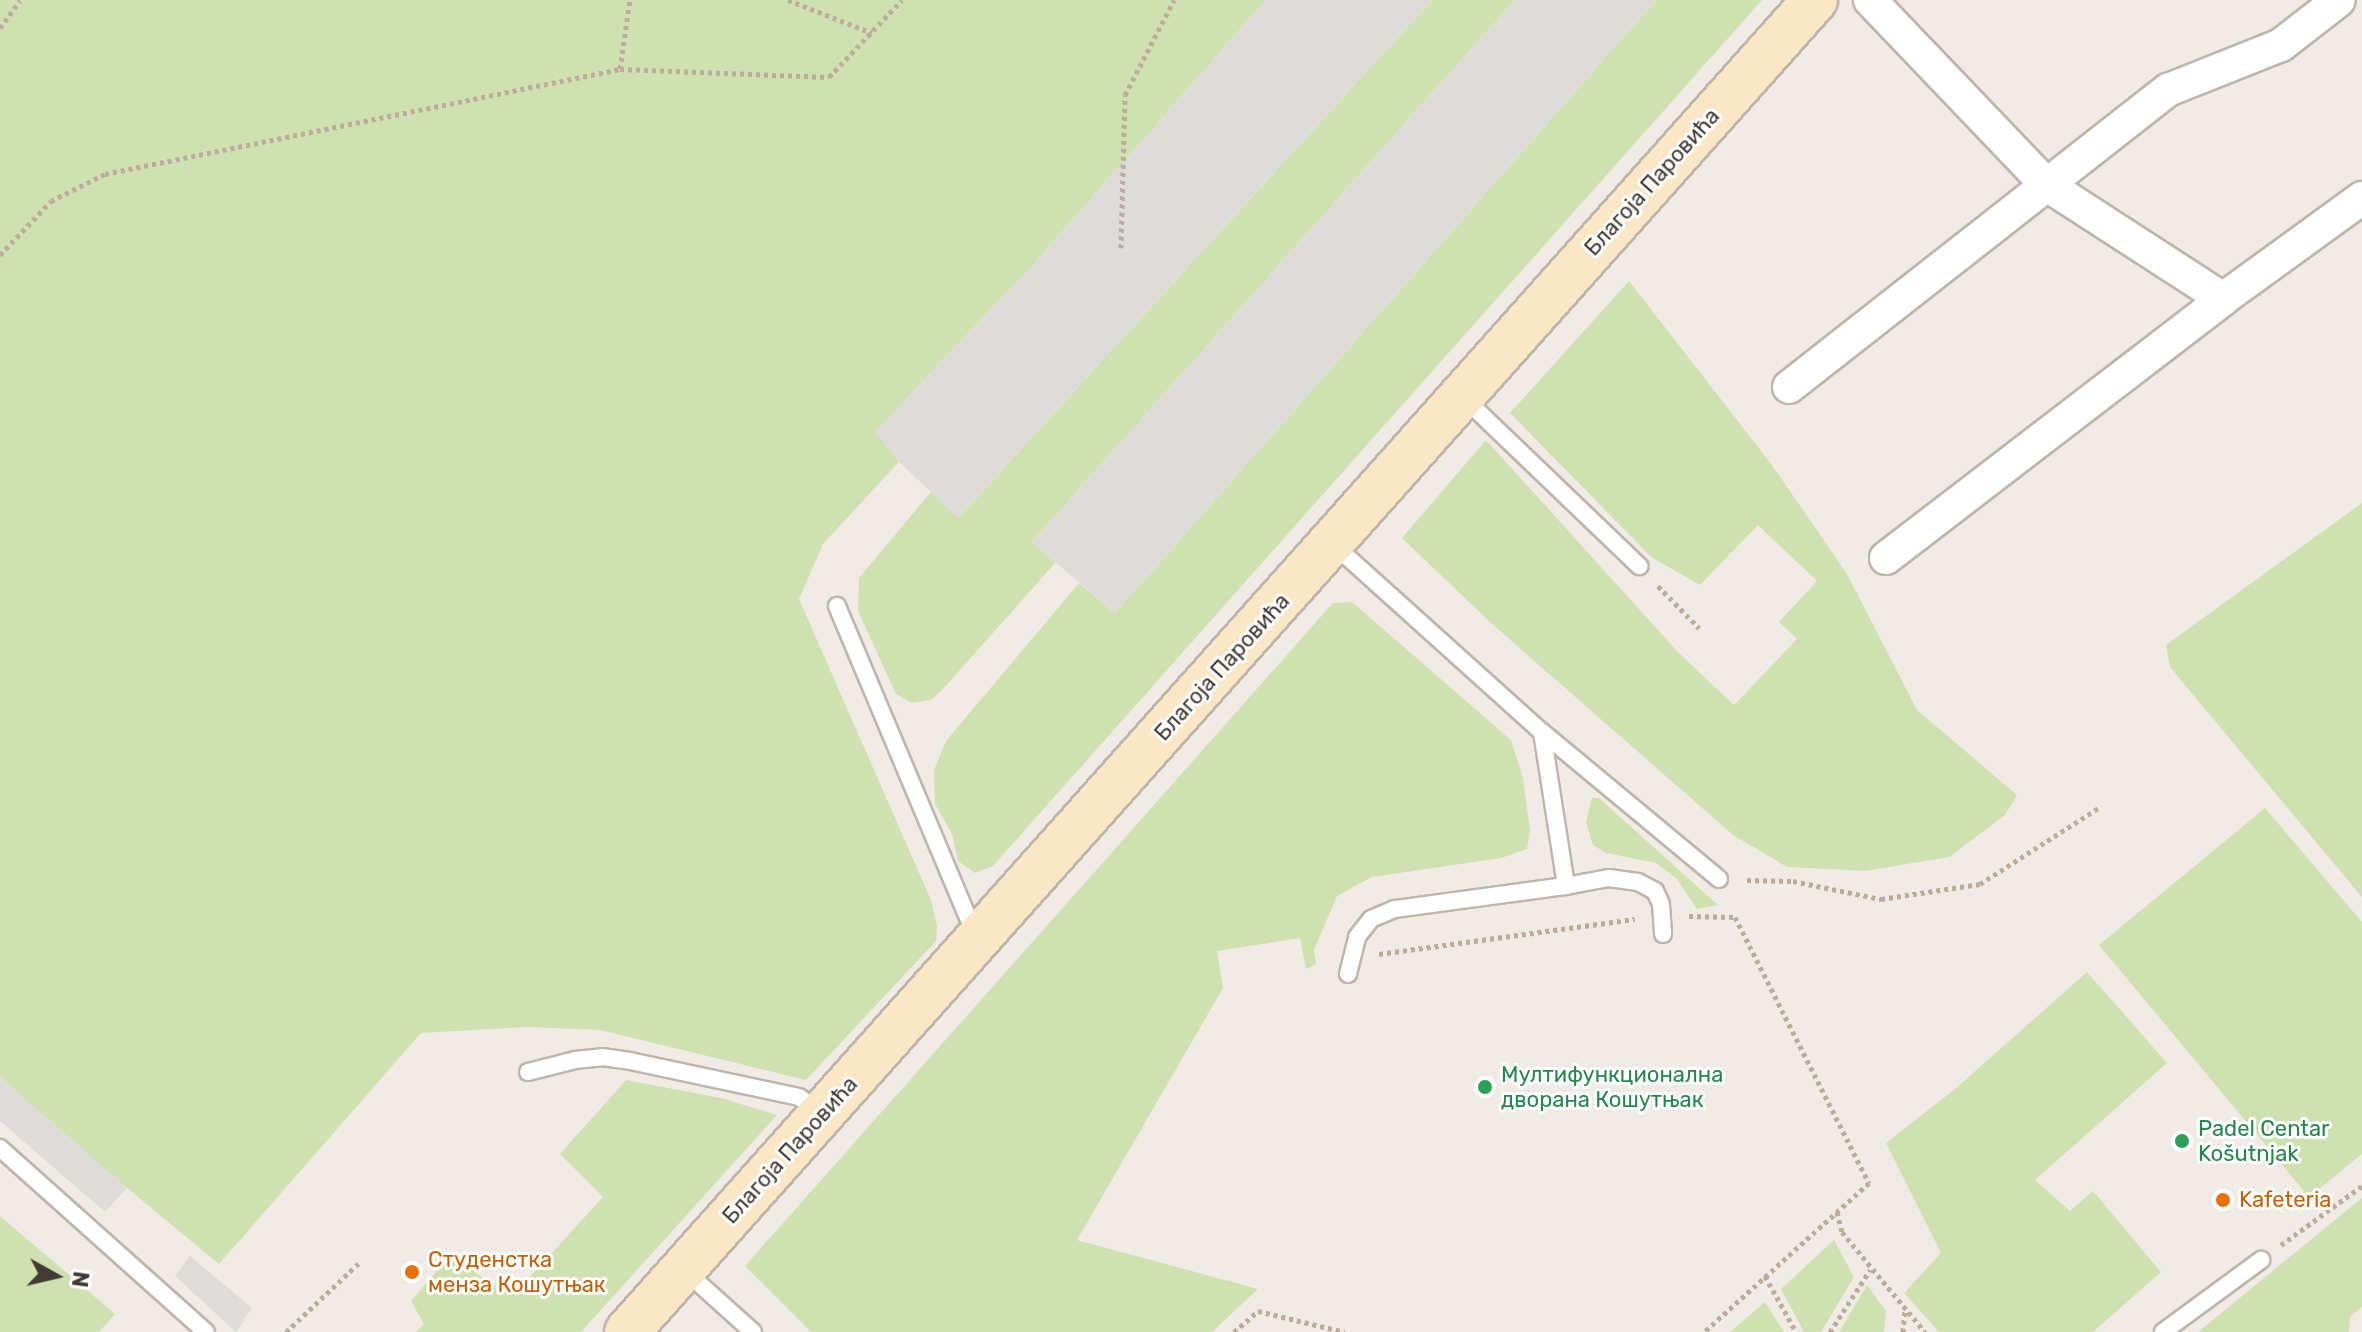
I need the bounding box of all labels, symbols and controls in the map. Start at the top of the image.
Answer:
street label: Благоја Паровића [1579,103,1725,261]
street label: Благоја Паровића [1149,588,1295,746]
place label: Мултифункционална дворана Кошутњак [1501,1061,1723,1112]
street label: Благоја Паровића [717,1071,863,1229]
marker: Мултифункционална дворана Кошутњак [1476,1078,1494,1096]
place label: Padel Centar Košutnjak [2198,1115,2329,1166]
marker: Padel Centar Košutnjak [2173,1132,2191,1150]
place label: Kafeteria [2239,1187,2331,1213]
marker: Kafeteria [2214,1191,2232,1209]
north arrow [16,1236,96,1316]
place label: Студенстка менза Кошутњак [428,1246,606,1298]
marker: Студенстка менза Кошутњак [403,1263,421,1281]
text: N [66,1270,95,1289]

